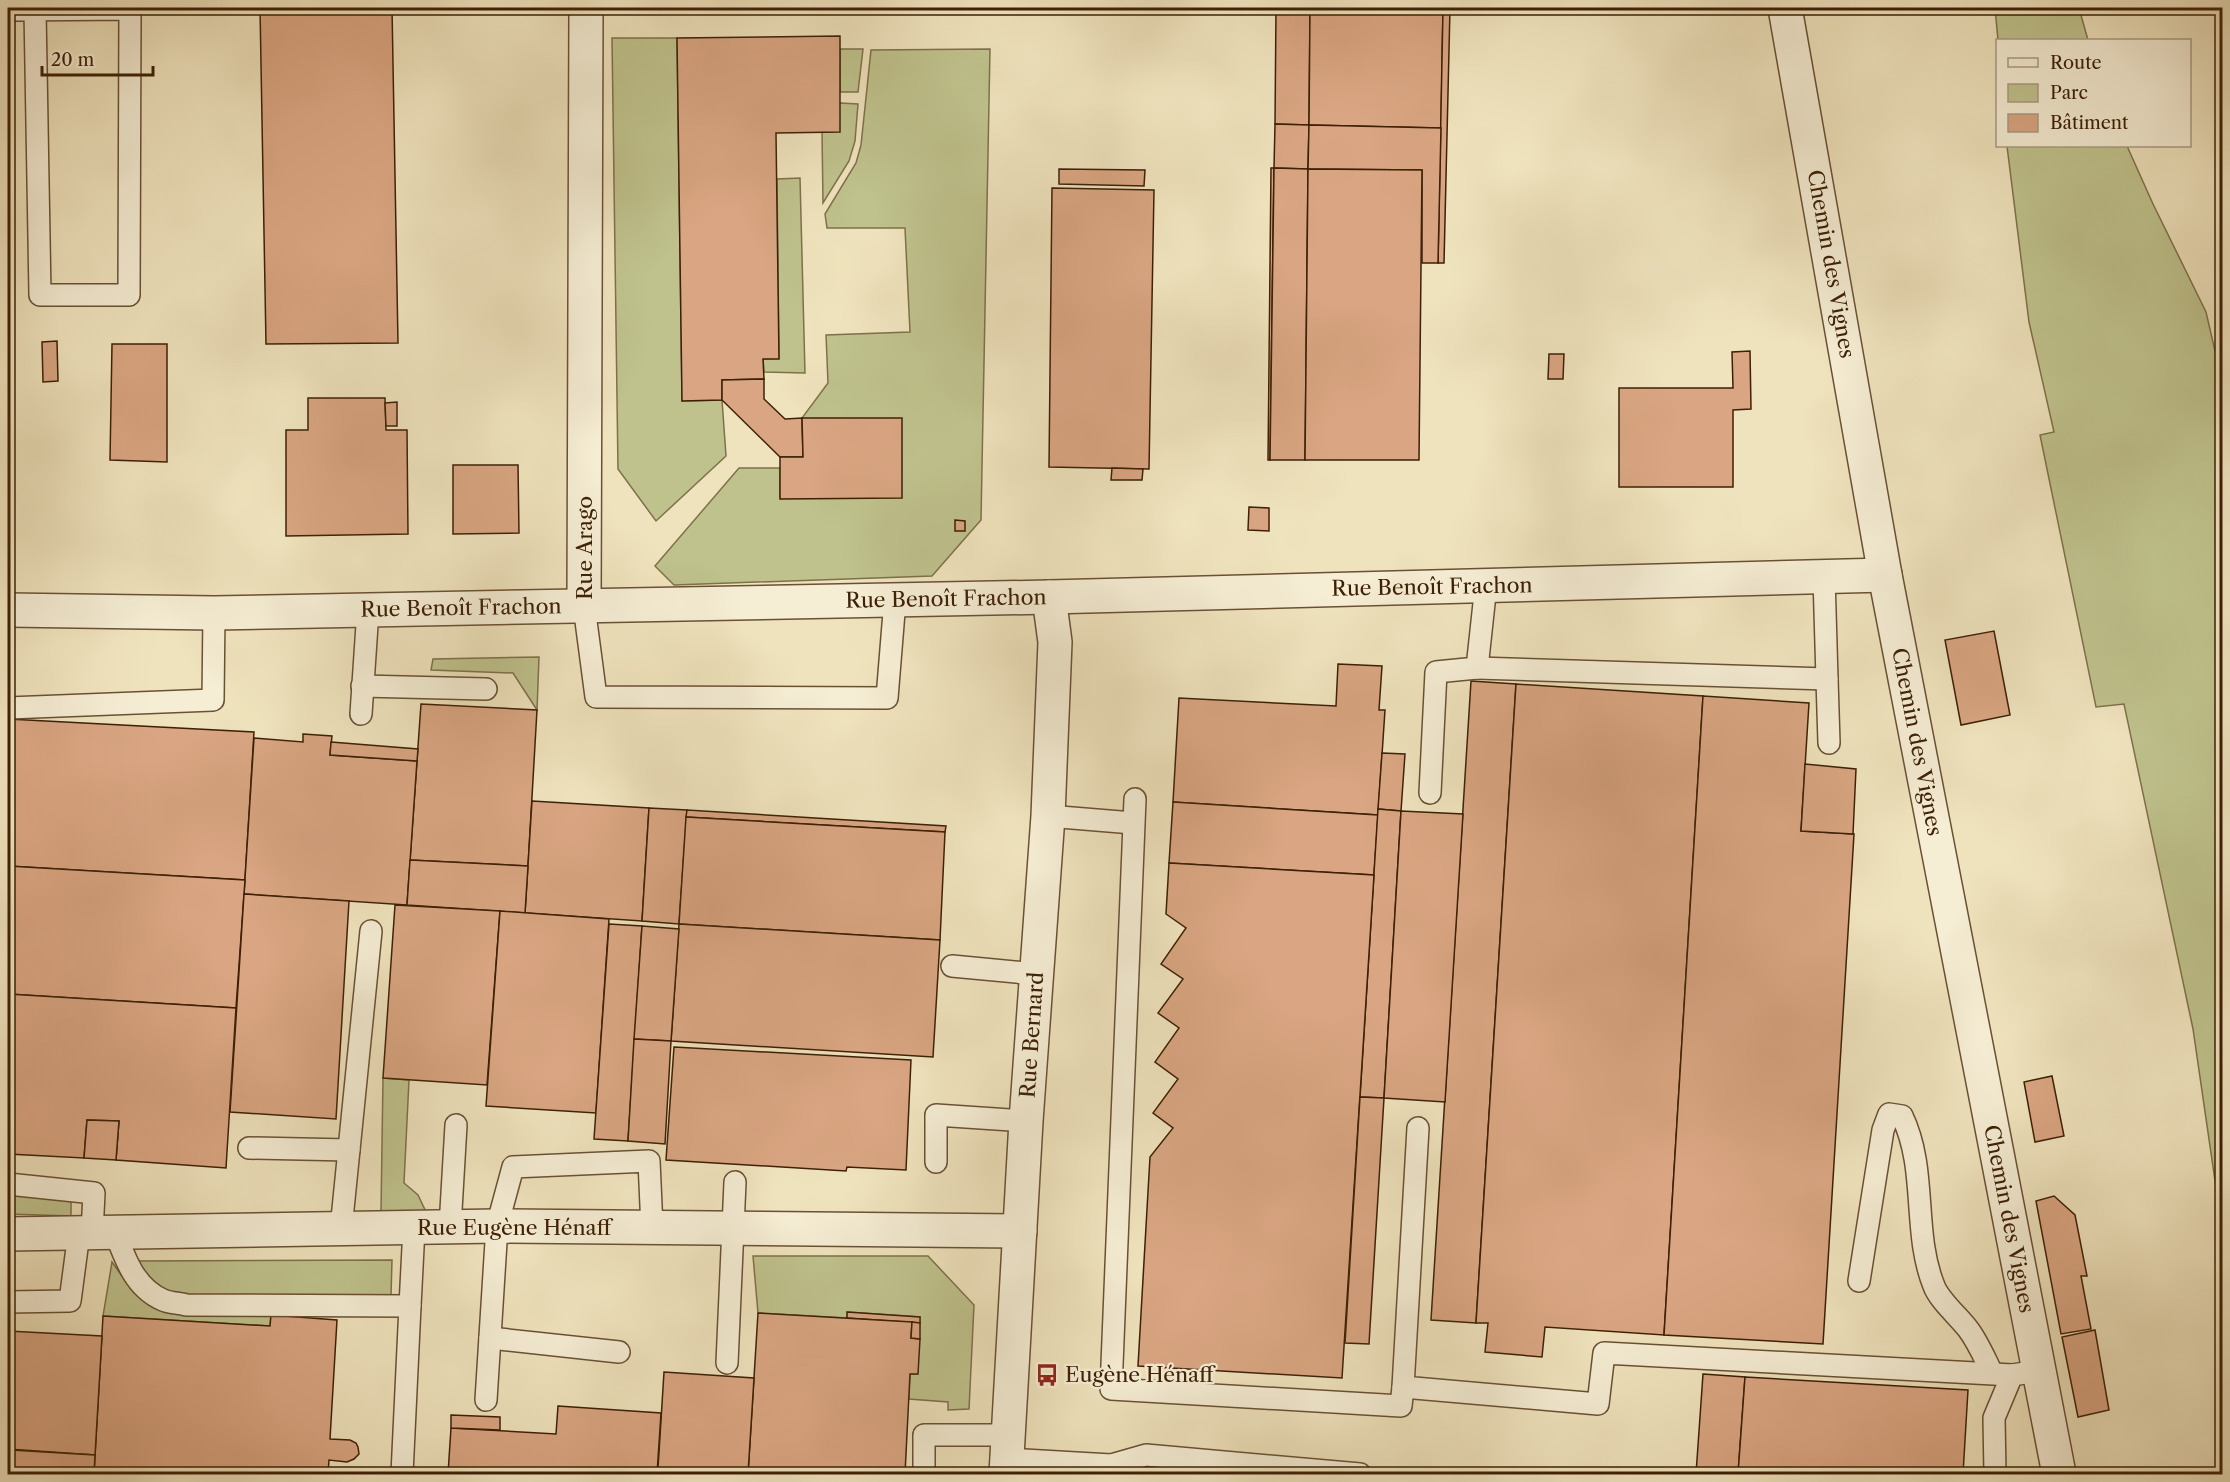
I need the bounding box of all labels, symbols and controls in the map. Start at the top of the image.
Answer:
scale bar [42,39,153,77]
legend [1996,39,2191,147]
text: 20 m [51,49,95,71]
text: Route [2050,52,2102,74]
text: Parc [2050,82,2088,104]
text: Bâtiment [2050,112,2129,134]
street label: Chemin des Vignes [1803,168,1860,360]
street label: Rue Arago [572,496,597,600]
street label: Rue Benoît Frachon [1331,572,1533,601]
street label: Rue Benoît Frachon [845,584,1047,613]
street label: Rue Benoît Frachon [360,593,562,622]
street label: Chemin des Vignes [1887,646,1948,838]
street label: Rue Bernard [1015,971,1048,1099]
street label: Chemin des Vignes [1979,1123,2040,1315]
street label: Rue Eugène Hénaff [417,1215,614,1240]
bus stop icon: Eugène Hénaff [1034,1362,1060,1388]
place label: Eugène Hénaff [1065,1362,1216,1387]

